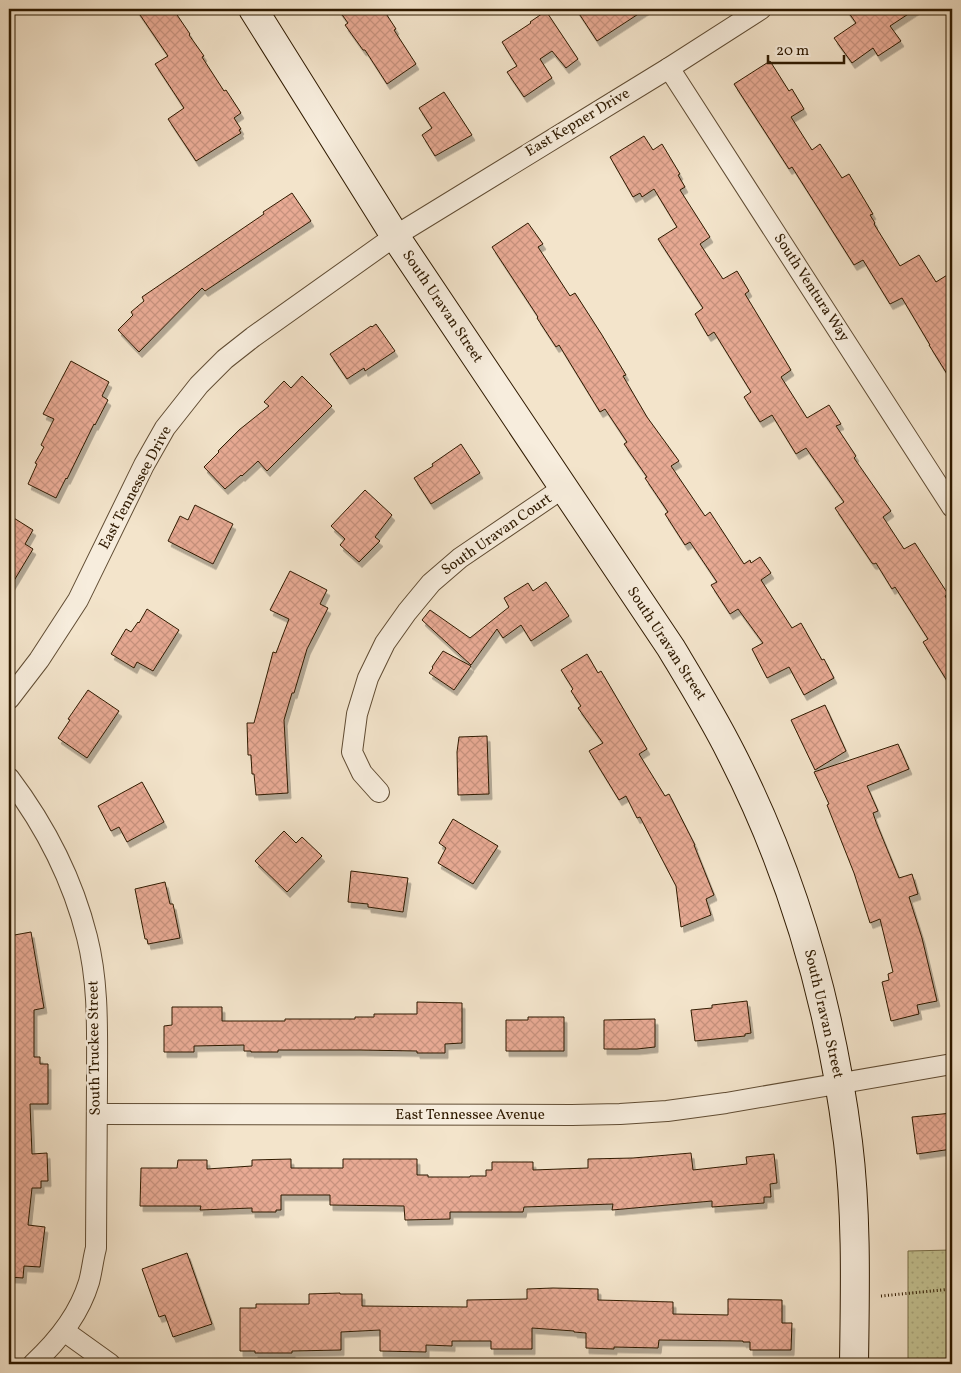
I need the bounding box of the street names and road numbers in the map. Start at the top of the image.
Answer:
street label: East Kepner Drive [522,83,634,163]
street label: South Ventura Way [768,230,854,346]
street label: South Uravan Street [396,246,488,368]
street label: East Tennessee Drive [95,422,177,554]
street label: South Uravan Court [438,489,556,581]
street label: South Uravan Street [621,583,711,705]
street label: South Uravan Street [798,947,848,1081]
street label: South Truckee Street [83,980,107,1116]
street label: East Tennessee Avenue [395,1105,545,1126]

